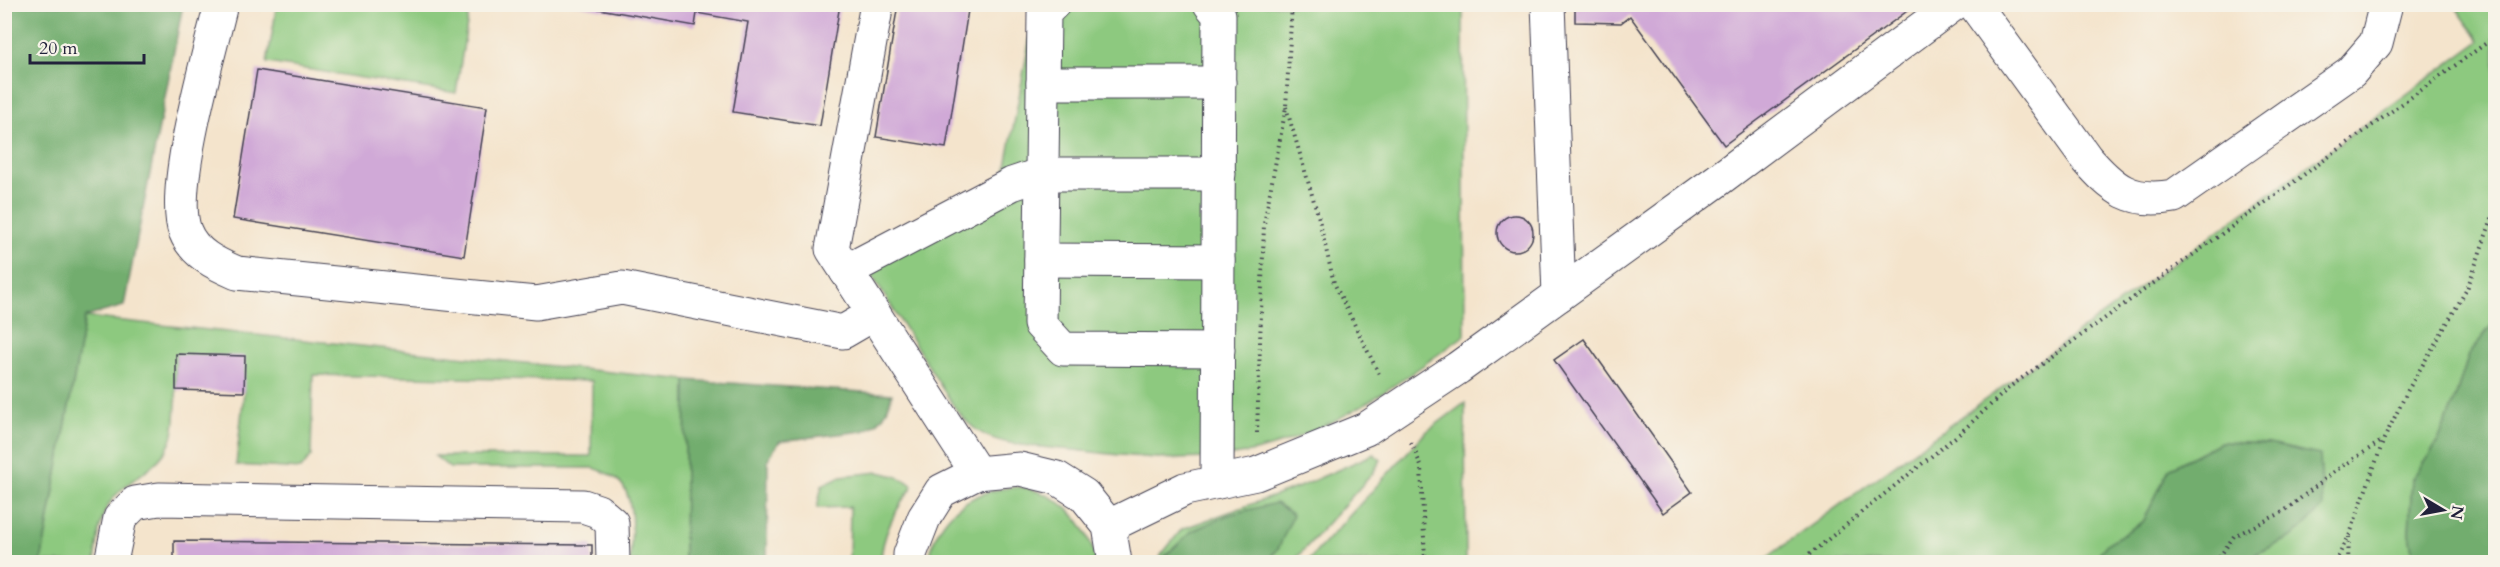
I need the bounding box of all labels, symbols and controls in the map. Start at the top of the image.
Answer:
scale bar [30,27,144,65]
text: 20 m [39,36,78,61]
north arrow [2413,480,2473,540]
text: N [2445,504,2469,521]

